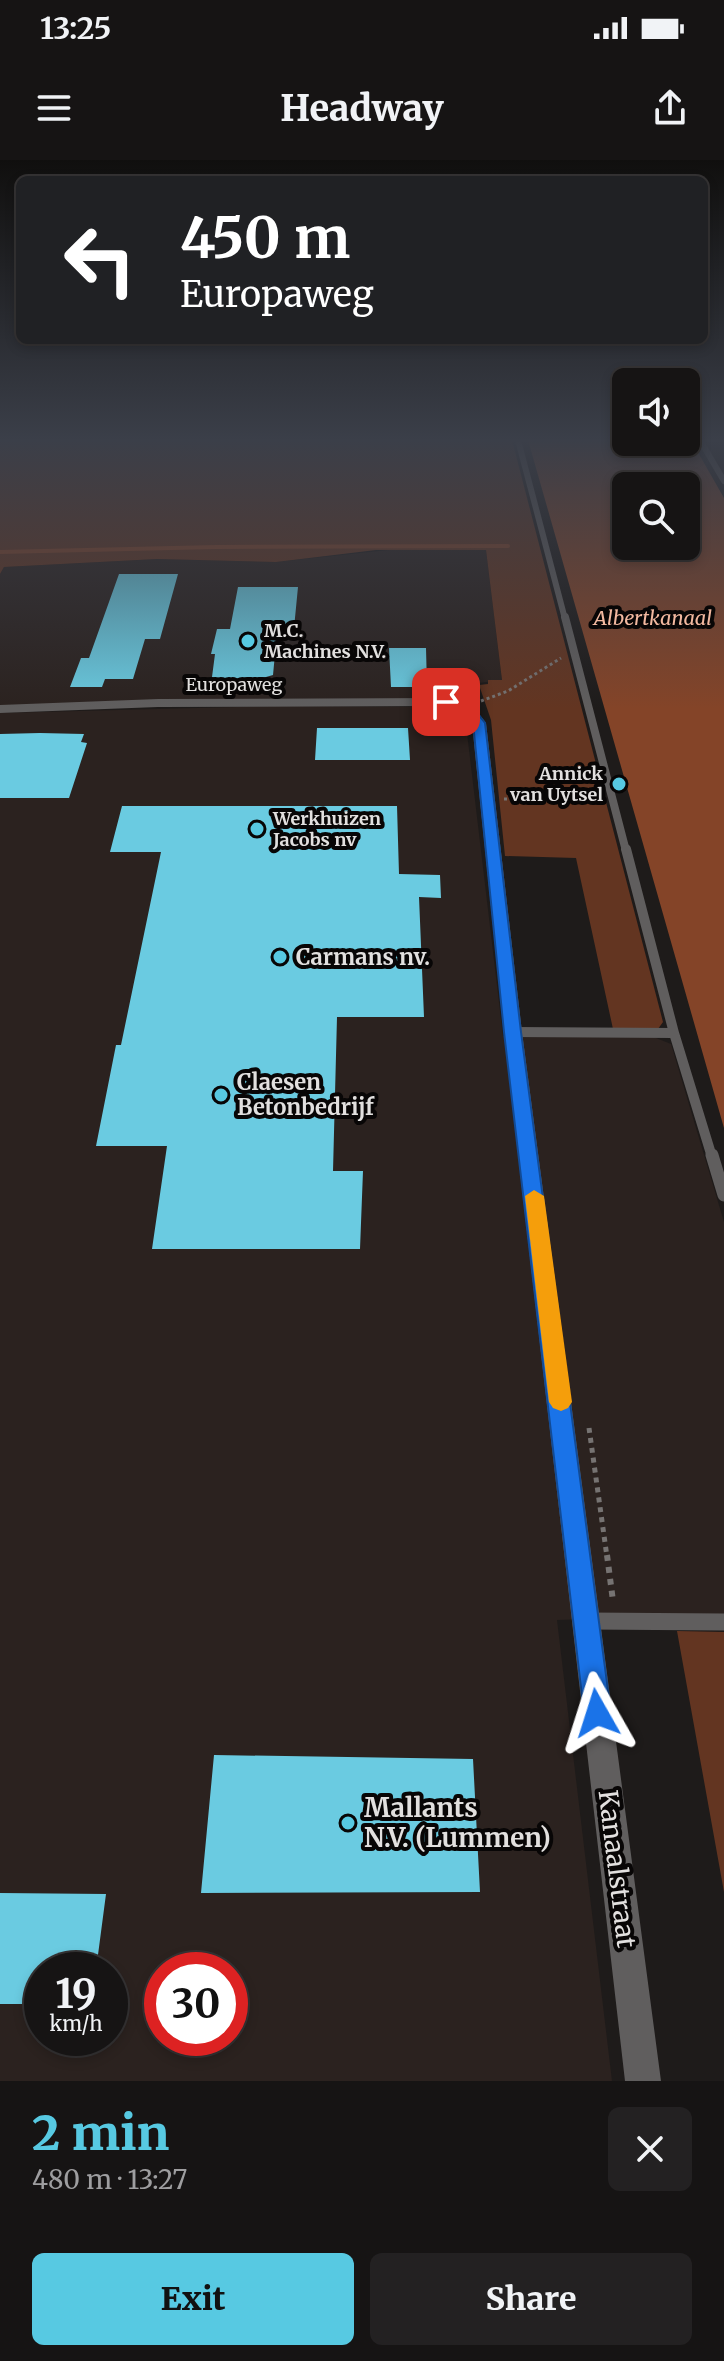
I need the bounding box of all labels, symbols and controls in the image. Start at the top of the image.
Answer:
text: 13:25 [40,9,111,47]
icon: menu [32,86,76,130]
text: Headway [280,86,444,131]
icon: share [648,86,692,130]
text: 450 m [180,203,350,273]
icon: left [48,208,152,312]
text: Europaweg [180,272,374,317]
map controls [612,368,700,560]
button: sound [612,368,700,456]
button: search [612,472,700,560]
water label: Albertkanaal [592,605,712,630]
place label: M.C. Machines N.V. [264,619,386,663]
marker: M.C. Machines N.V. [239,632,257,650]
pin [412,668,480,736]
street label: Europaweg [186,673,283,696]
icon: arrive [424,680,468,724]
place label: Annick van Uytsel [509,762,603,806]
marker: Annick van Uytsel [610,775,628,793]
place label: Werkhuizen Jacobs nv [272,807,381,851]
marker: Werkhuizen Jacobs nv [248,820,266,838]
place label: Carmans nv. [296,943,430,971]
marker: Carmans nv. [271,948,289,966]
place label: Claesen Betonbedrijf [237,1068,375,1121]
marker: Claesen Betonbedrijf [212,1086,230,1104]
position arrow [555,1671,639,1755]
street label: Kanaalstraat [591,1788,644,1950]
place label: Mallants N.V. (Lummen) [364,1791,551,1854]
marker: Mallants N.V. (Lummen) [339,1814,357,1832]
speed limit sign: 30 [144,1952,248,2056]
text: 19 [55,1969,97,2019]
text: km/h [50,2011,102,2036]
text: 2 min [32,2103,169,2163]
button: close [608,2107,692,2191]
text: 480 m · 13:27 [32,2163,187,2196]
button: Exit [32,2253,354,2345]
button: Share [370,2253,692,2345]

